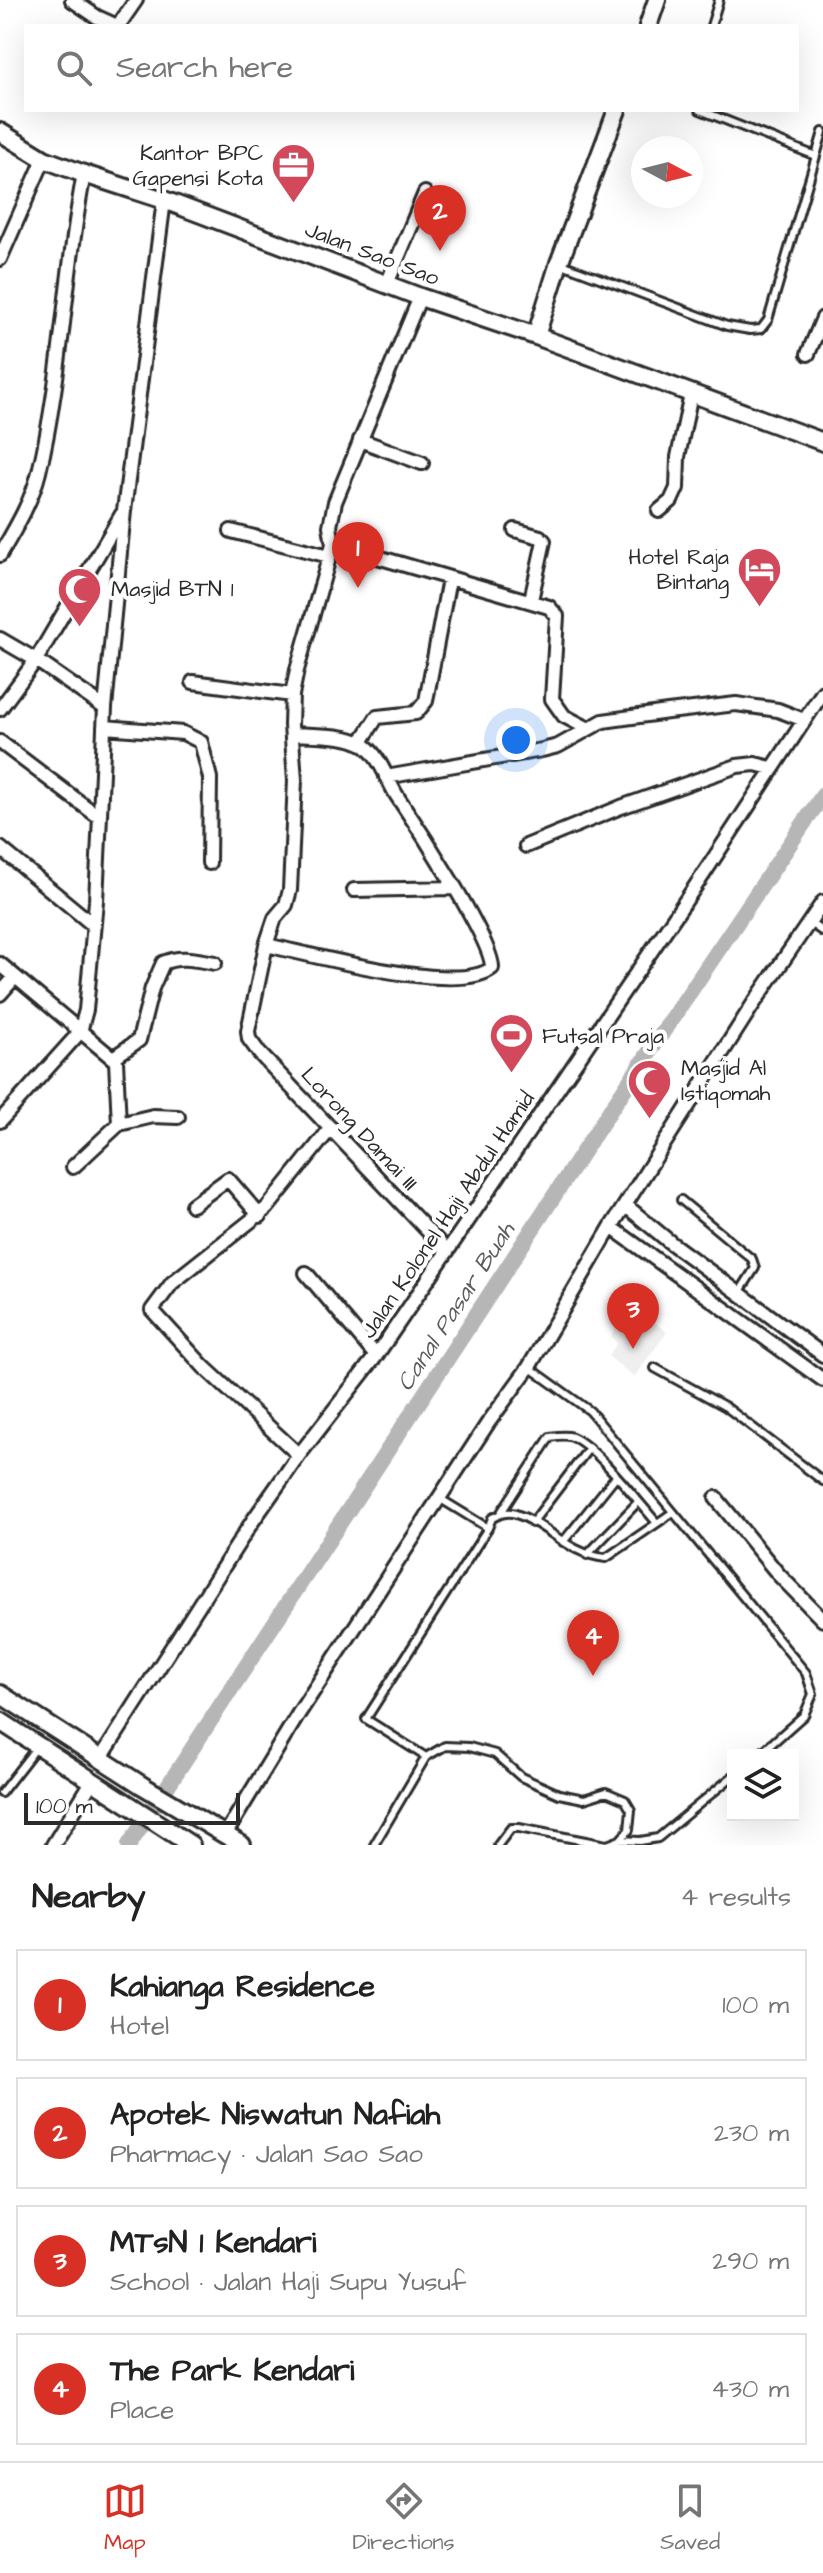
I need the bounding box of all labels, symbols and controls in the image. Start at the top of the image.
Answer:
search box [24,24,799,112]
icon: search [52,46,96,90]
text: Search here [116,47,293,89]
north arrow [631,136,703,208]
place label: Kantor BPC Gapensi Kota [132,138,263,194]
office icon: Kantor BPC Gapensi Kota [270,142,318,205]
pin: 2 [414,185,466,251]
street label: Jalan Sao Sao [300,214,444,294]
pin: 1 [332,522,384,588]
place label: Hotel Raja Bintang [628,542,729,599]
hotel icon: Hotel Raja Bintang [736,546,784,609]
mosque icon: Masjid BTN 1 [56,565,104,628]
place label: Masjid BTN 1 [111,574,234,605]
your location [496,720,536,760]
sports icon: Futsal Praja [487,1012,535,1075]
place label: Futsal Praja [542,1021,664,1052]
place label: Masjid Al Istiqomah [681,1053,771,1109]
mosque icon: Masjid Al Istiqomah [626,1057,674,1120]
street label: Lorong Damai III [293,1060,425,1198]
street label: Jalan Kolonel Haji Abdul Hamid [354,1085,542,1345]
water label: Canal Pasar Buah [389,1215,524,1398]
pin: 3 [607,1283,659,1349]
pin: 4 [567,1610,619,1676]
map controls [727,1749,799,1821]
button: layers [727,1749,799,1821]
scale bar [24,1789,240,1825]
text: 100 m [36,1791,93,1822]
text: Nearby [32,1873,146,1921]
text: 4 results [681,1879,791,1915]
text: Kahianga Residence [110,1966,375,2008]
text: 1 [58,1987,62,2023]
text: 100 m [722,1987,789,2023]
text: Hotel [110,2008,169,2044]
text: Apotek Niswatun Nafiah [110,2094,440,2136]
text: 2 [53,2115,67,2151]
text: 230 m [714,2115,789,2151]
text: Pharmacy · Jalan Sao Sao [110,2136,423,2172]
text: MTsN 1 Kendari [110,2222,316,2264]
text: 3 [53,2243,67,2279]
text: 290 m [712,2243,789,2279]
text: School · Jalan Haji Supu Yusuf [110,2264,466,2300]
text: The Park Kendari [110,2350,354,2392]
text: 4 [51,2371,69,2407]
text: 430 m [711,2371,789,2407]
text: Place [110,2392,174,2428]
tab: Map [103,2479,147,2558]
tab: Directions [352,2479,455,2558]
tab: Saved [660,2479,720,2558]

